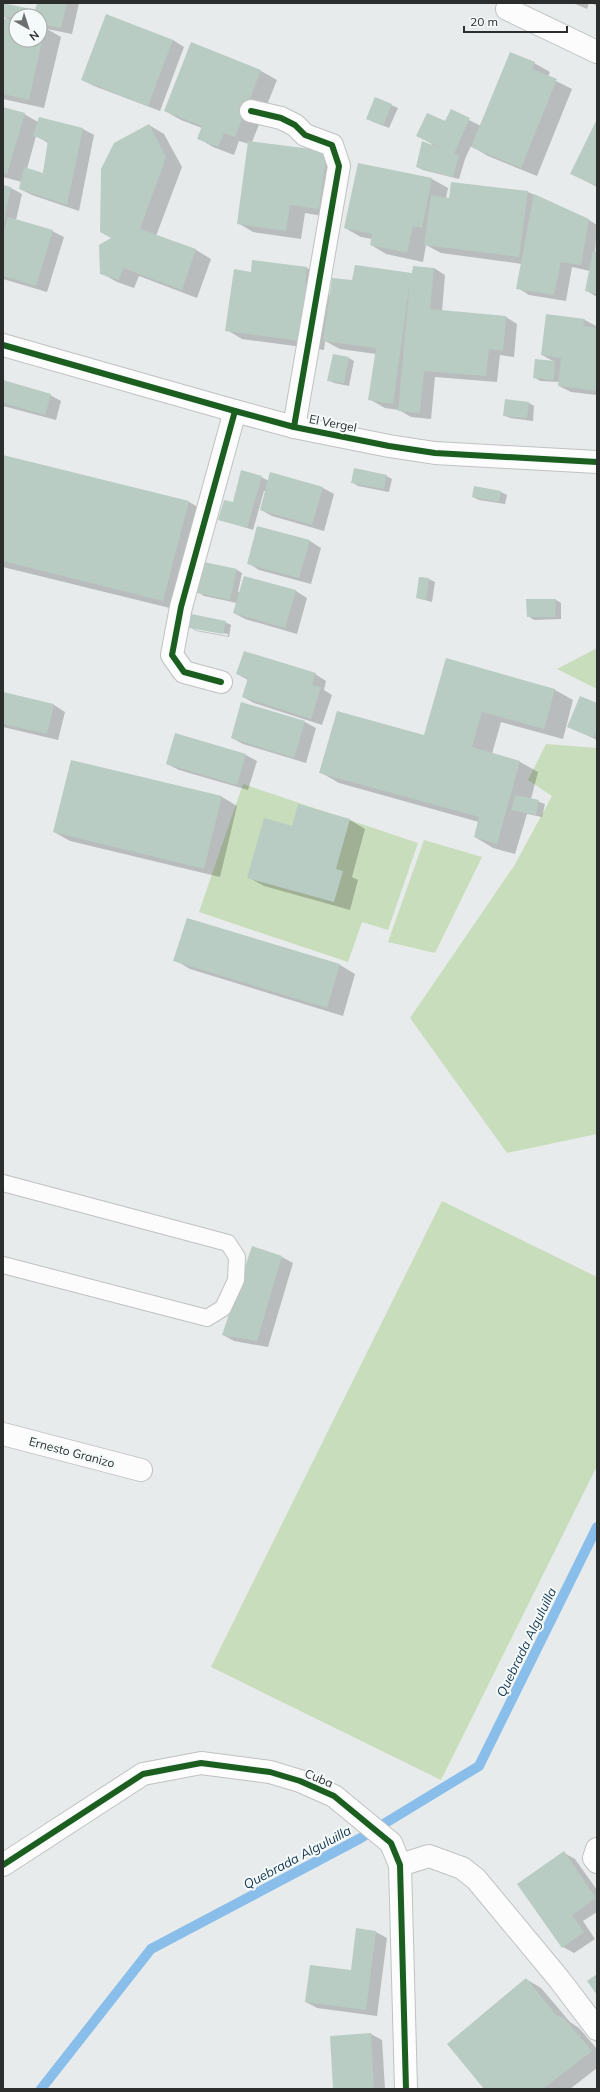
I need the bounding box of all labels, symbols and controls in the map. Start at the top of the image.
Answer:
north arrow [8,8,48,48]
scale bar [464,8,567,34]
text: 20 m [470,14,498,29]
text: N [27,28,42,44]
street label: El Vergel [308,411,358,435]
street label: Ernesto Granizo [28,1433,117,1471]
water label: Quebrada Alguluilla [493,1585,559,1699]
street label: Cuba [303,1765,335,1791]
water label: Quebrada Alguluilla [240,1822,354,1892]

